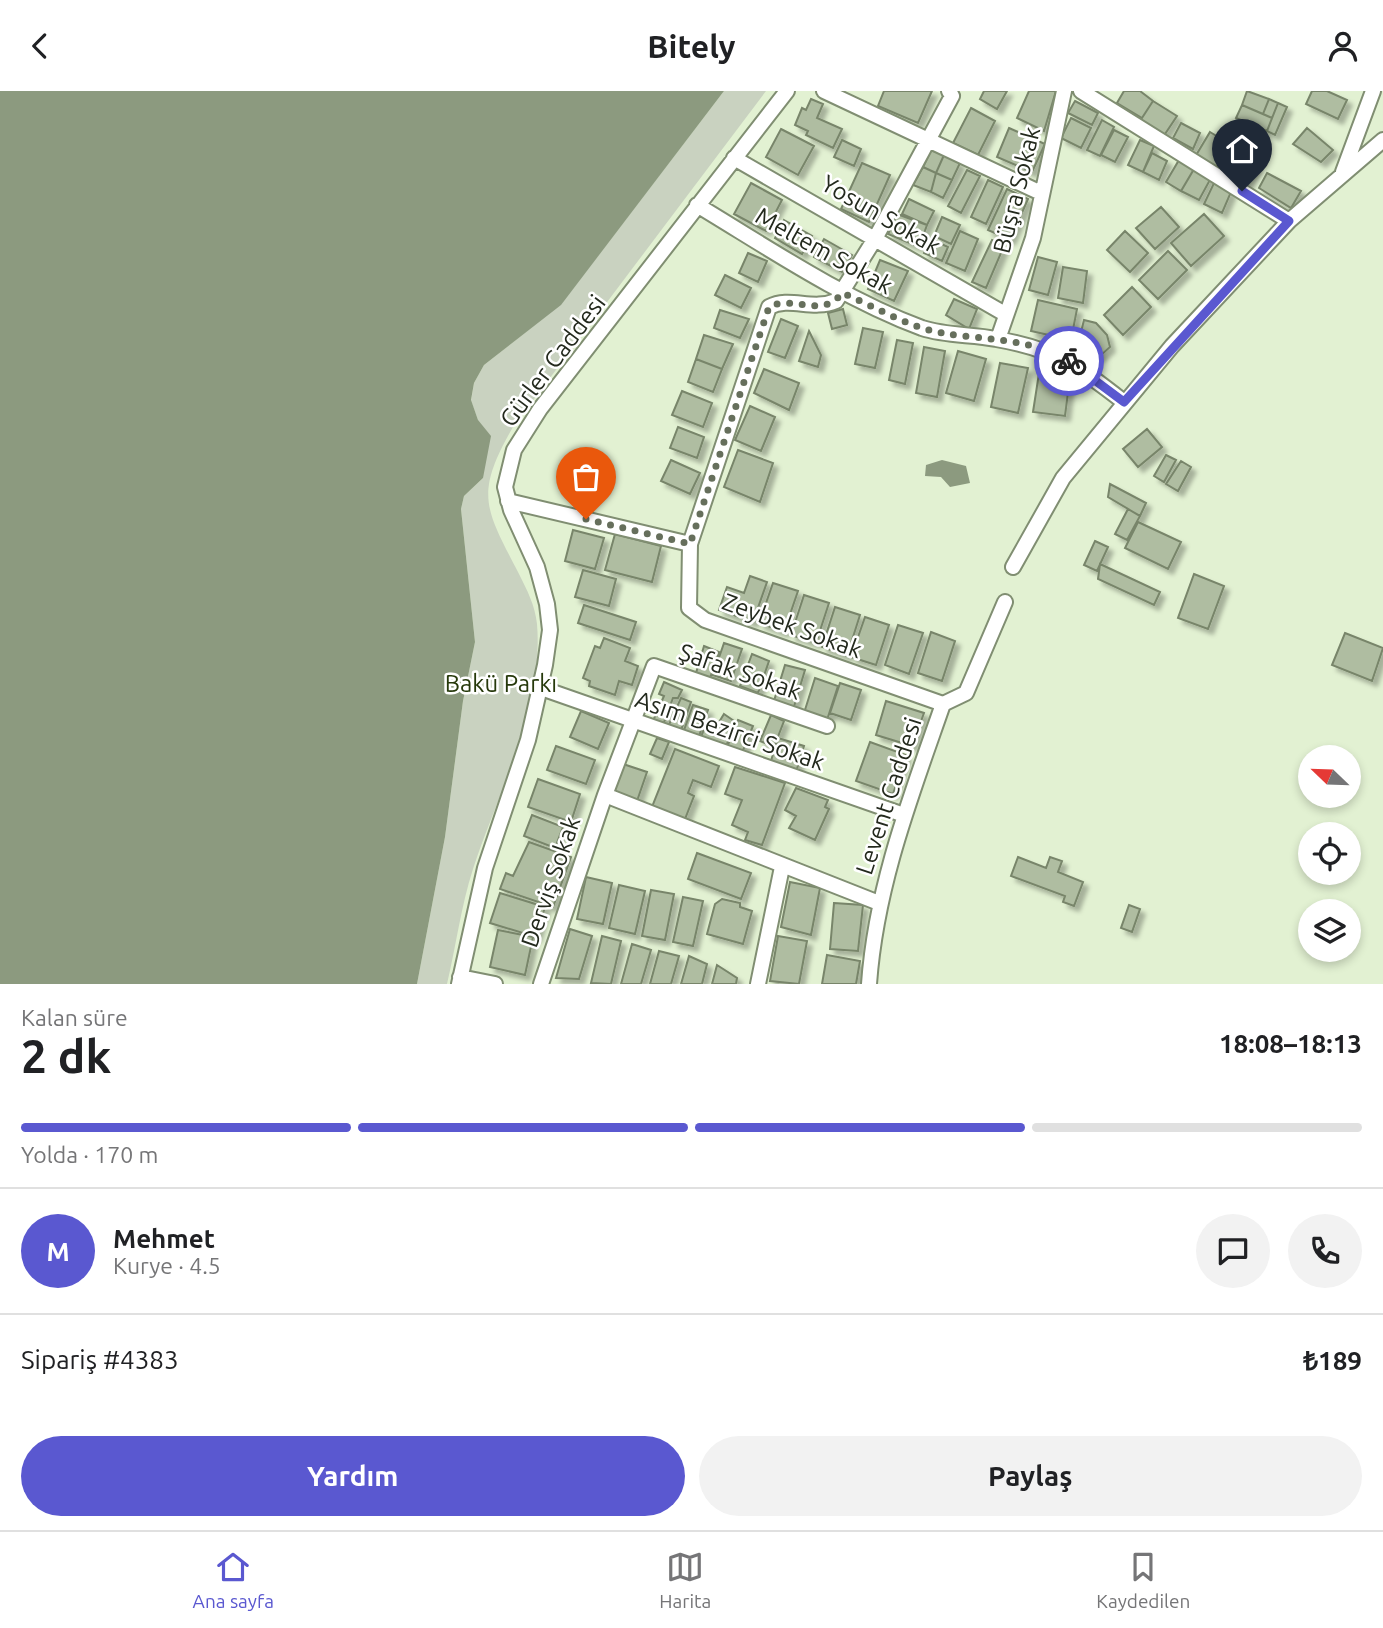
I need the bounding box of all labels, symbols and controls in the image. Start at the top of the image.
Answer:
icon: back [21,27,59,65]
icon: person [1324,27,1362,65]
text: Bitely [647,28,736,64]
pin [1212,119,1272,191]
street label: Büşra Sokak [988,124,1045,256]
icon: home [1223,130,1261,168]
street label: Yosun Sokak [817,170,946,260]
street label: Meltem Sokak [751,202,897,299]
street label: Gürler Caddesi [494,290,611,432]
courier [1034,326,1104,396]
icon: bike [1050,342,1088,380]
pin [556,447,616,519]
icon: bag [567,458,605,496]
street label: Zeybek Sokak [719,588,866,663]
street label: Şafak Sokak [676,638,805,705]
park label: Bakü Parkı [445,670,557,697]
street label: Asım Bezirci Sokak [632,685,828,776]
street label: Levent Caddesi [850,714,927,878]
north arrow [1298,745,1362,809]
map controls [1298,745,1361,962]
street label: Derviş Sokak [516,813,586,951]
button: locate [1298,822,1361,885]
button: layers [1298,899,1361,962]
text: Kalan süre [21,1005,128,1030]
text: 18:08–18:13 [1219,1029,1362,1058]
text: 2 dk [21,1030,111,1082]
text: Yolda · 170 m [21,1142,158,1167]
button: chat [1196,1214,1270,1288]
button: phone [1288,1214,1362,1288]
text: Mehmet [113,1224,215,1253]
text: M [46,1237,70,1266]
text: Kurye · 4.5 [113,1253,221,1278]
text: Sipariş #4383 [21,1345,179,1374]
text: ₺189 [1303,1346,1362,1375]
button: Yardım [21,1436,685,1516]
button: Paylaş [699,1436,1362,1516]
tab: Ana sayfa [193,1548,274,1612]
tab: Harita [659,1548,711,1612]
tab: Kaydedilen [1096,1548,1190,1612]

